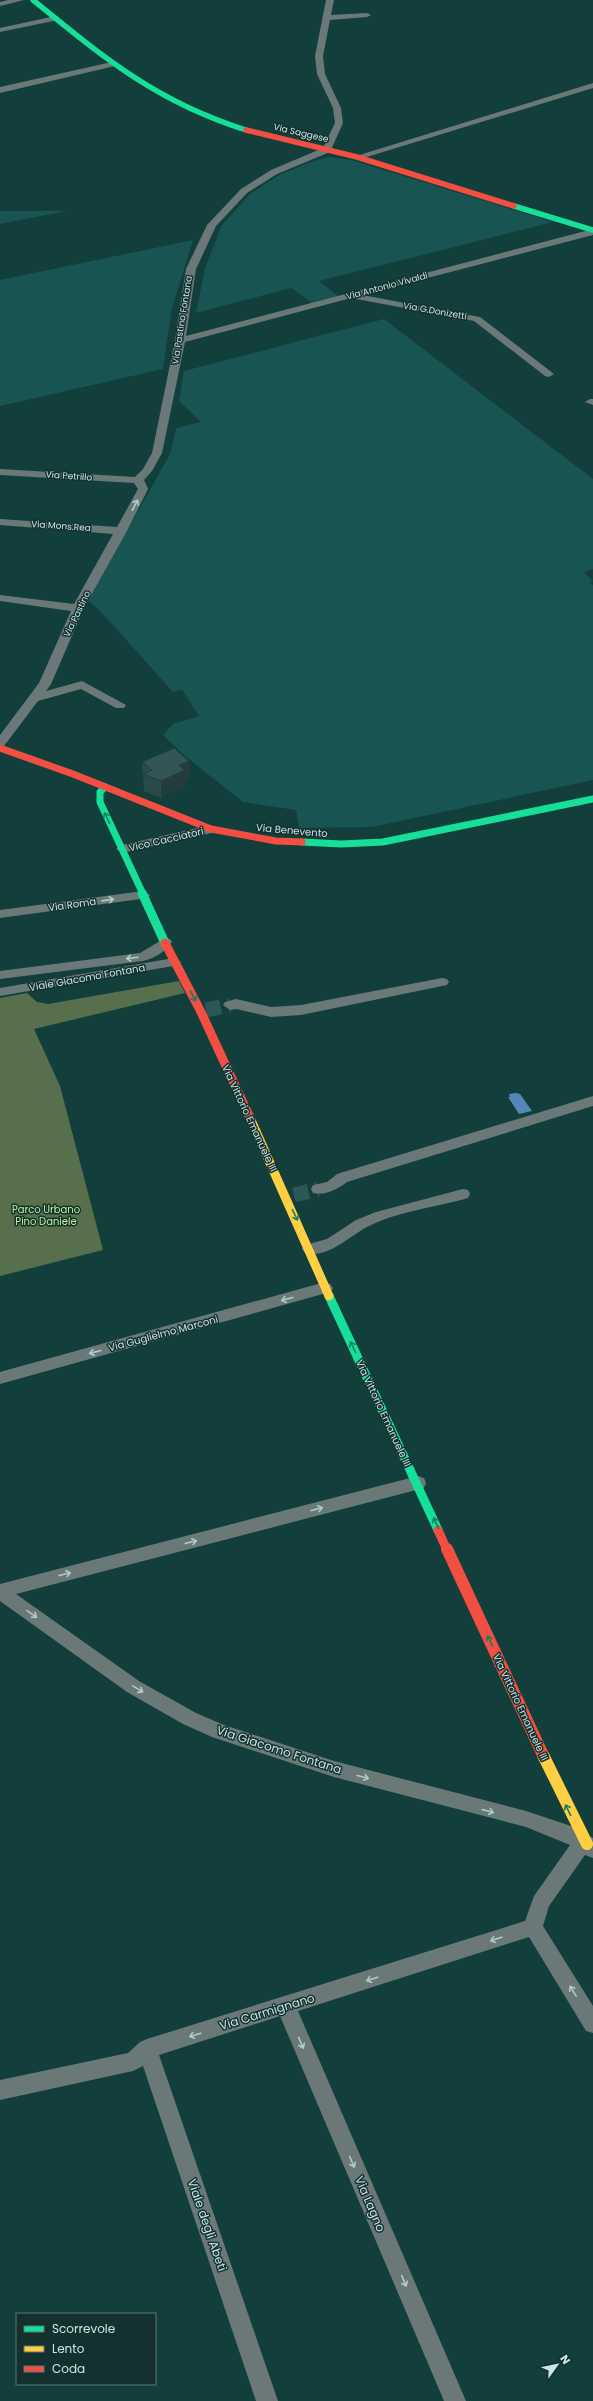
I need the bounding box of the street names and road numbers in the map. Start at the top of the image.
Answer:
street label: Via Saggese [272,121,330,145]
street label: Via Antonio Vivaldi [345,269,429,303]
street label: Via Pastino Fontana [169,275,195,365]
street label: Via G.Donizetti [402,300,468,322]
street label: Via Petrillo [45,468,93,484]
street label: Via Mons.Rea [31,518,91,534]
street label: Via Pastino [61,589,93,639]
street label: Via Benevento [256,820,328,841]
street label: Vico Cacciatori [127,824,205,855]
street label: Via Roma [47,894,97,915]
street label: Viale Giacomo Fontana [28,960,146,995]
street label: Via Vittorio Emanuele III [218,1062,281,1174]
street label: Via Guglielmo Marconi [107,1312,220,1355]
street label: Via Vittorio Emanuele III [352,1357,415,1469]
street label: Via Vittorio Emanuele III [489,1651,552,1763]
street label: Via Giacomo Fontana [214,1721,344,1778]
street label: Via Carmignano [217,1989,317,2034]
street label: Via Lagno [351,2173,390,2235]
street label: Viale degli Abeti [184,2176,231,2273]

